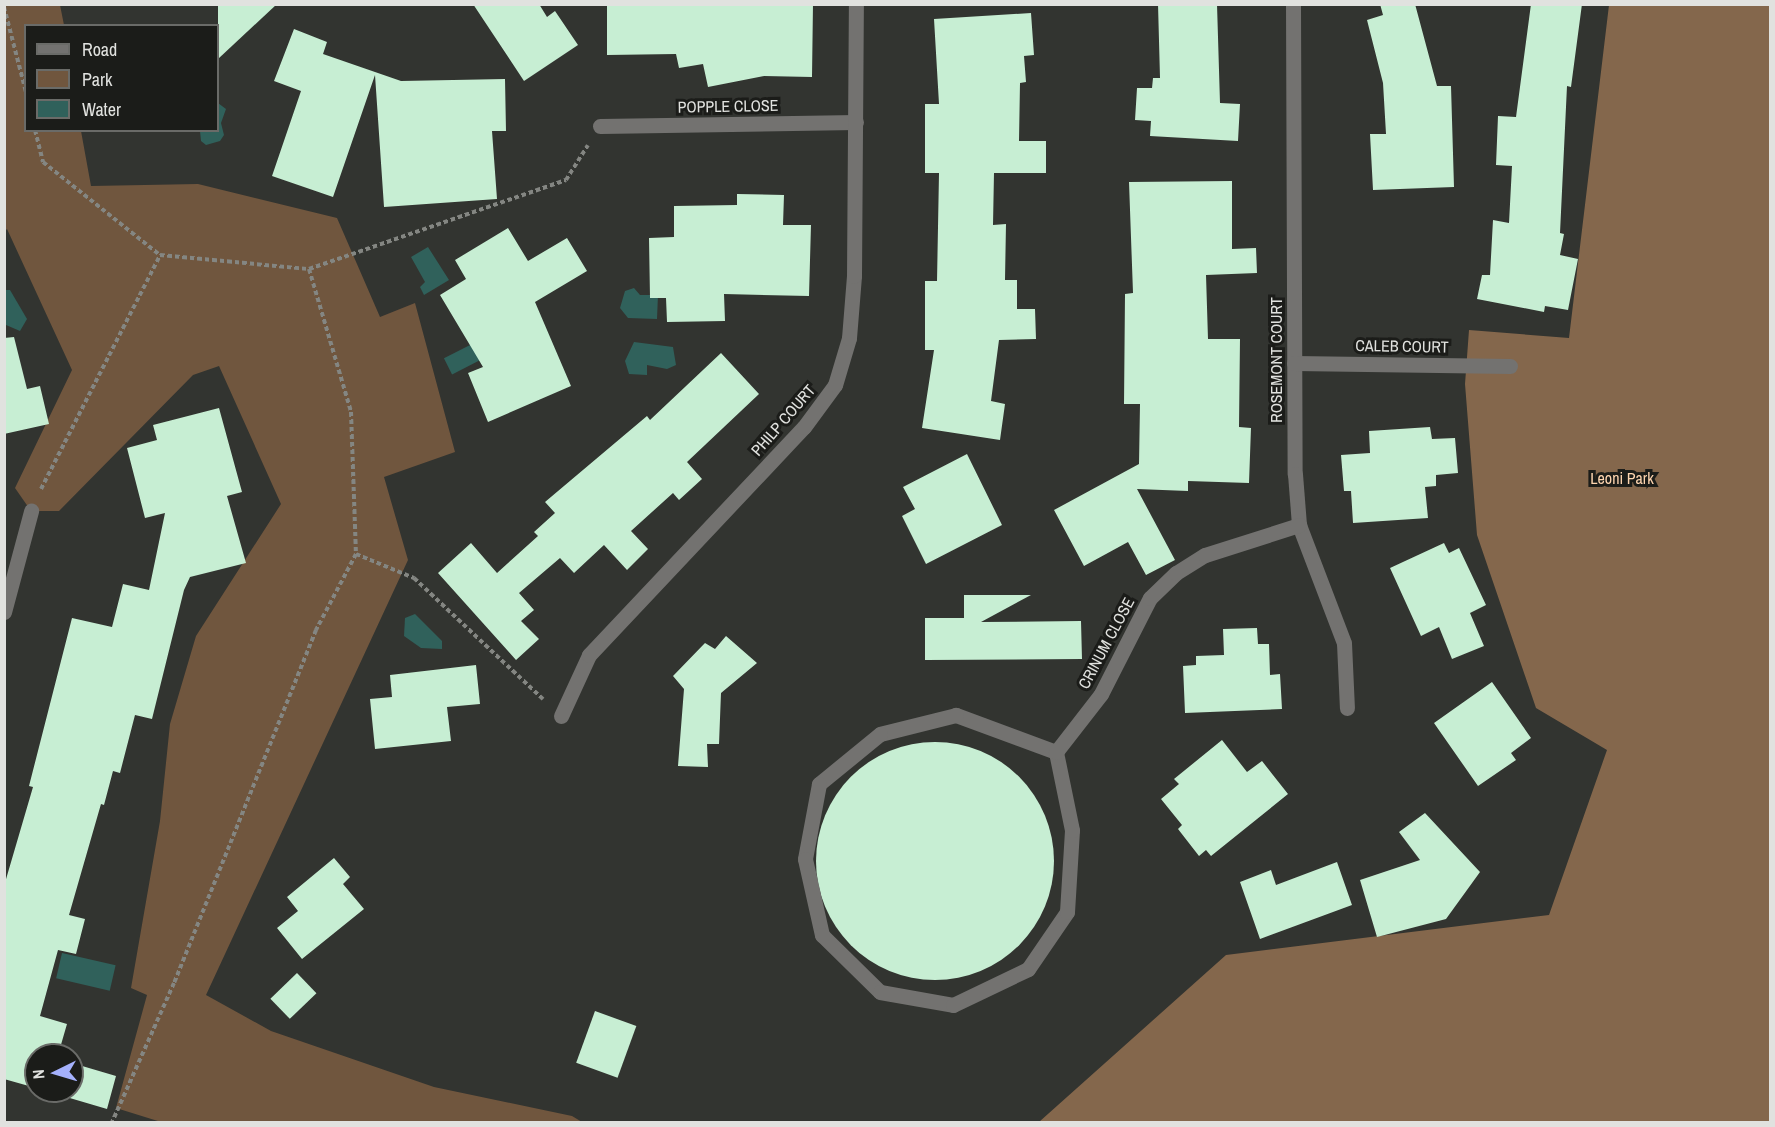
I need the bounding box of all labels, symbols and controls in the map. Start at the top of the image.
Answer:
legend [24,24,219,132]
text: Road [82,37,117,62]
text: Park [82,67,112,92]
street label: POPPLE CLOSE [678,96,778,116]
text: Water [82,97,121,122]
street label: ROSEMONT COURT [1266,297,1286,423]
street label: CALEB COURT [1355,336,1449,356]
street label: PHILP COURT [747,381,819,459]
park label: Leoni Park [1590,468,1654,488]
street label: CRINUM CLOSE [1074,594,1138,692]
north arrow [24,1043,84,1103]
text: N [27,1069,49,1080]

